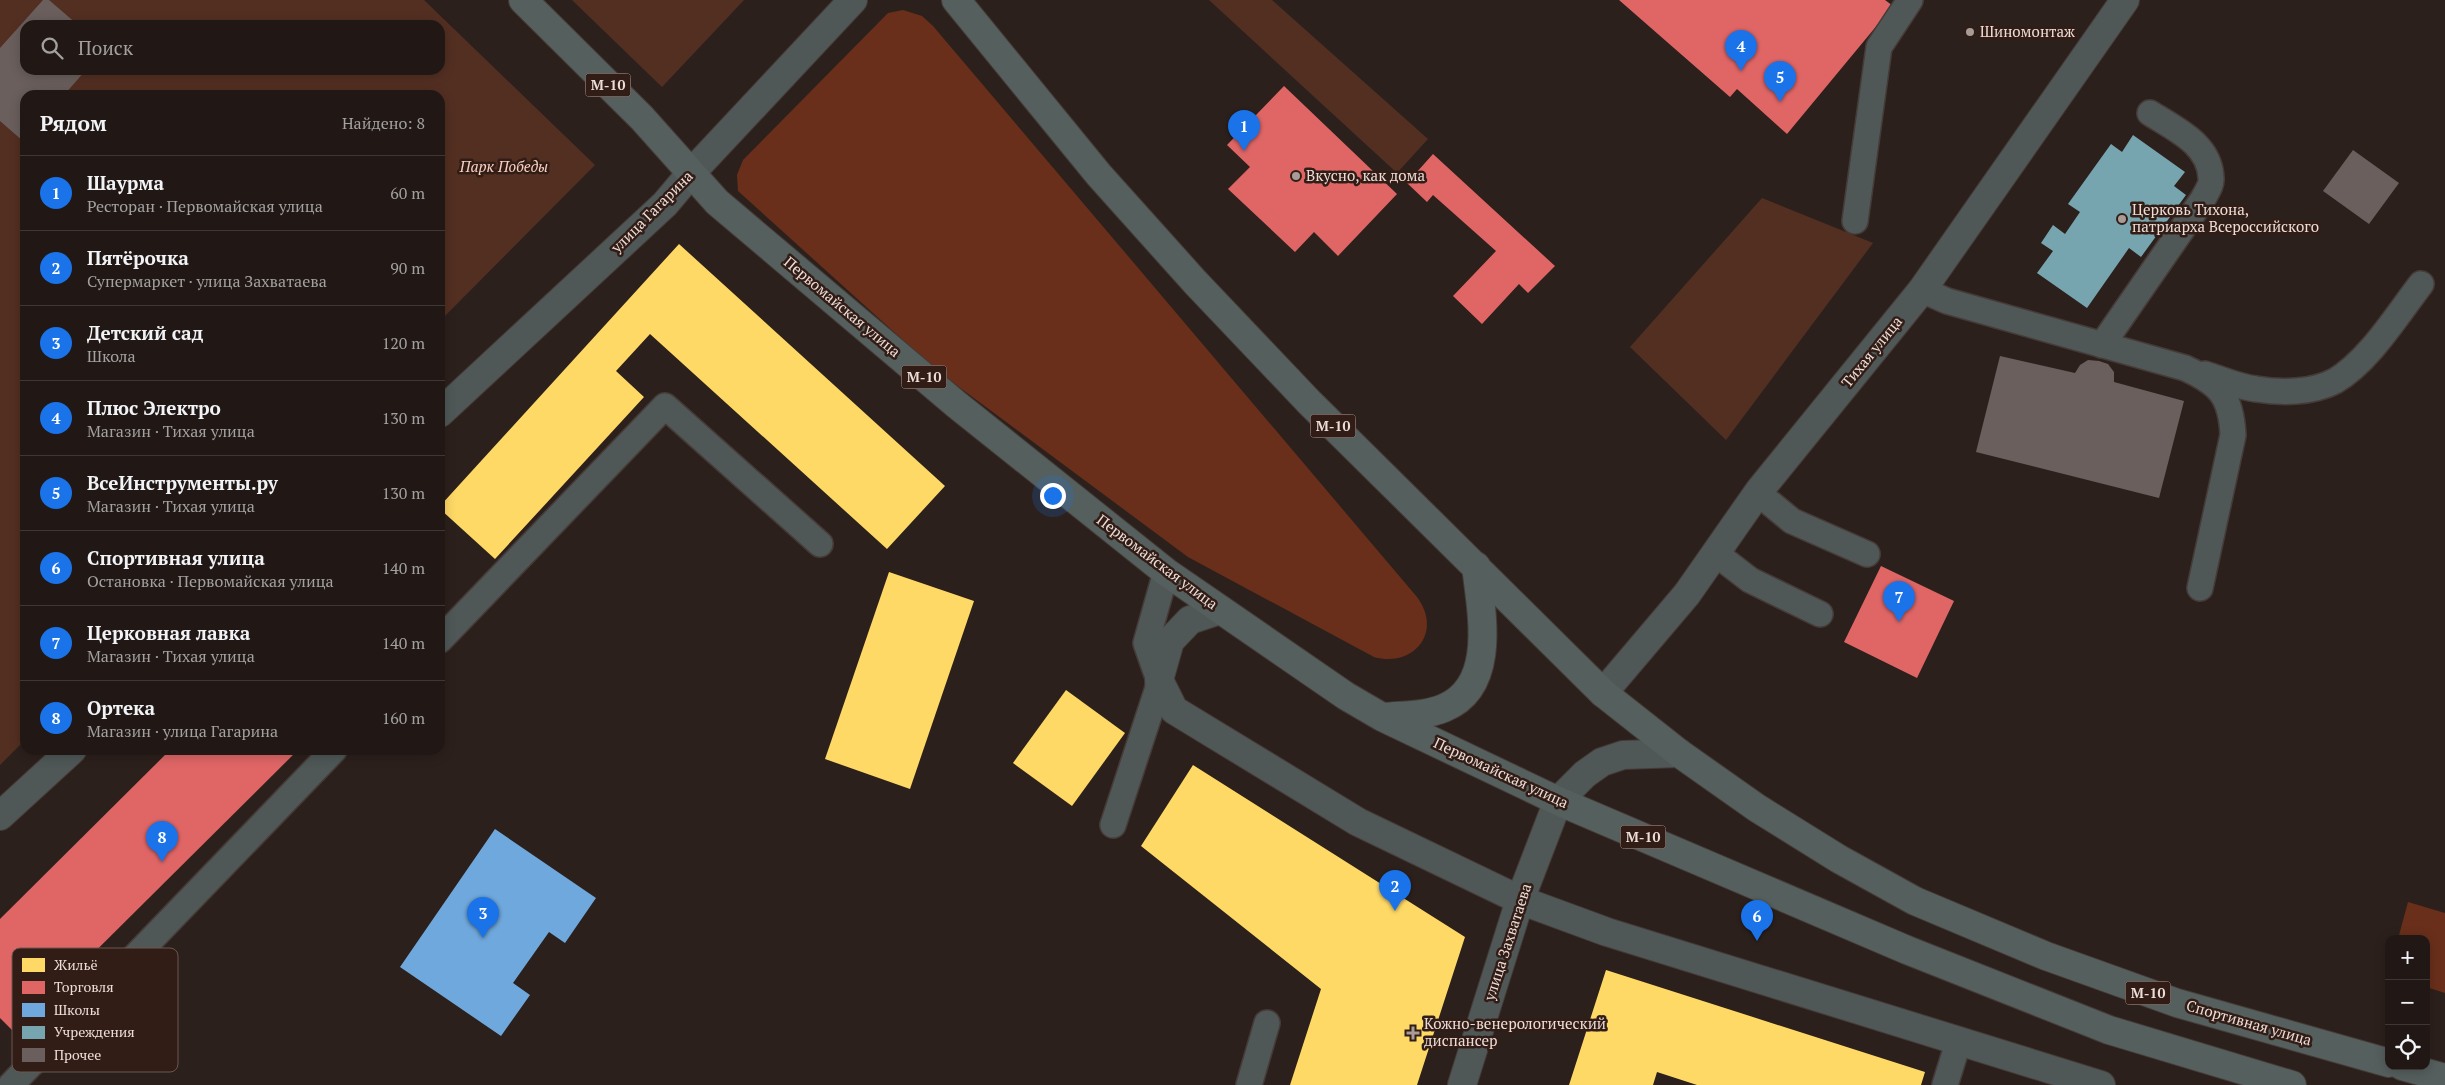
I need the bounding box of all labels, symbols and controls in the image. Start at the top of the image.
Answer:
search box [20,20,445,75]
place label: Шиномонтаж [1980,21,2075,41]
marker: Шиномонтаж [1964,26,1976,38]
pin: 4 [1725,30,1757,71]
icon: search [38,34,66,62]
text: Поиск [78,35,133,60]
pin: 5 [1764,61,1796,102]
road number: М-10 [586,74,630,96]
text: Рядом [40,109,107,137]
pin: 1 [1228,110,1260,151]
text: Найдено: 8 [342,112,425,134]
park label: Парк Победы [459,156,548,176]
place label: Вкусно, как дома [1306,165,1426,185]
street label: улица Гагарина [605,166,697,257]
text: Шаурма [87,170,164,195]
marker: Вкусно, как дома [1290,170,1302,182]
text: 1 [51,182,61,204]
text: 60 m [390,182,425,204]
text: Ресторан · Первомайская улица [87,195,323,217]
place label: Церковь Тихона, патриарха Всероссийского [2132,199,2319,236]
marker: Церковь Тихона, патриарха Всероссийского [2116,213,2128,225]
text: Пятёрочка [87,245,189,270]
street label: Первомайская улица [780,252,905,361]
text: 2 [51,257,61,279]
text: 90 m [390,257,425,279]
text: Супермаркет · улица Захватаева [87,270,327,292]
street label: Тихая улица [1836,311,1906,391]
text: Детский сад [87,320,203,345]
text: 3 [51,332,61,354]
text: 120 m [382,332,425,354]
text: Школа [87,345,136,367]
road number: М-10 [902,366,946,388]
text: Плюс Электро [87,395,221,420]
text: 4 [51,407,61,429]
text: 130 m [382,407,425,429]
road number: М-10 [1310,414,1356,438]
text: Магазин · Тихая улица [87,420,255,442]
text: ВсеИнструменты.ру [87,470,278,495]
text: 5 [51,482,61,504]
text: 130 m [382,482,425,504]
your location [1040,483,1066,509]
text: Магазин · Тихая улица [87,495,255,517]
street label: Первомайская улица [1093,509,1222,613]
text: Спортивная улица [87,545,265,570]
text: 6 [51,557,61,579]
text: 140 m [382,557,425,579]
text: Остановка · Первомайская улица [87,570,334,592]
pin: 7 [1883,581,1915,622]
text: Церковная лавка [87,620,250,645]
text: 7 [51,632,61,654]
text: 140 m [382,632,425,654]
text: Магазин · Тихая улица [87,645,255,667]
text: Ортека [87,695,155,720]
text: 8 [51,707,61,729]
text: 160 m [382,707,425,729]
text: Магазин · улица Гагарина [87,720,278,742]
street label: Первомайская улица [1431,732,1572,812]
pin: 8 [146,821,178,862]
road number: М-10 [1620,826,1666,849]
pin: 2 [1379,870,1411,911]
street label: улица Захватаева [1478,880,1536,1004]
pin: 3 [467,897,499,938]
pin: 6 [1741,900,1773,941]
map controls [2385,935,2430,1070]
button: + [2385,935,2430,980]
legend [12,948,178,1072]
text: Жильё [54,955,97,974]
text: Торговля [54,977,114,996]
button: − [2385,980,2430,1025]
road number: М-10 [2126,981,2170,1004]
street label: Спортивная улица [2184,995,2315,1050]
text: Школы [54,1000,100,1019]
place label: Кожно-венерологический диспансер [1424,1013,1606,1050]
text: Учреждения [54,1022,135,1041]
button: locate [2385,1025,2430,1070]
marker: Кожно-венерологический диспансер [1406,1026,1420,1040]
text: Прочее [54,1045,101,1064]

